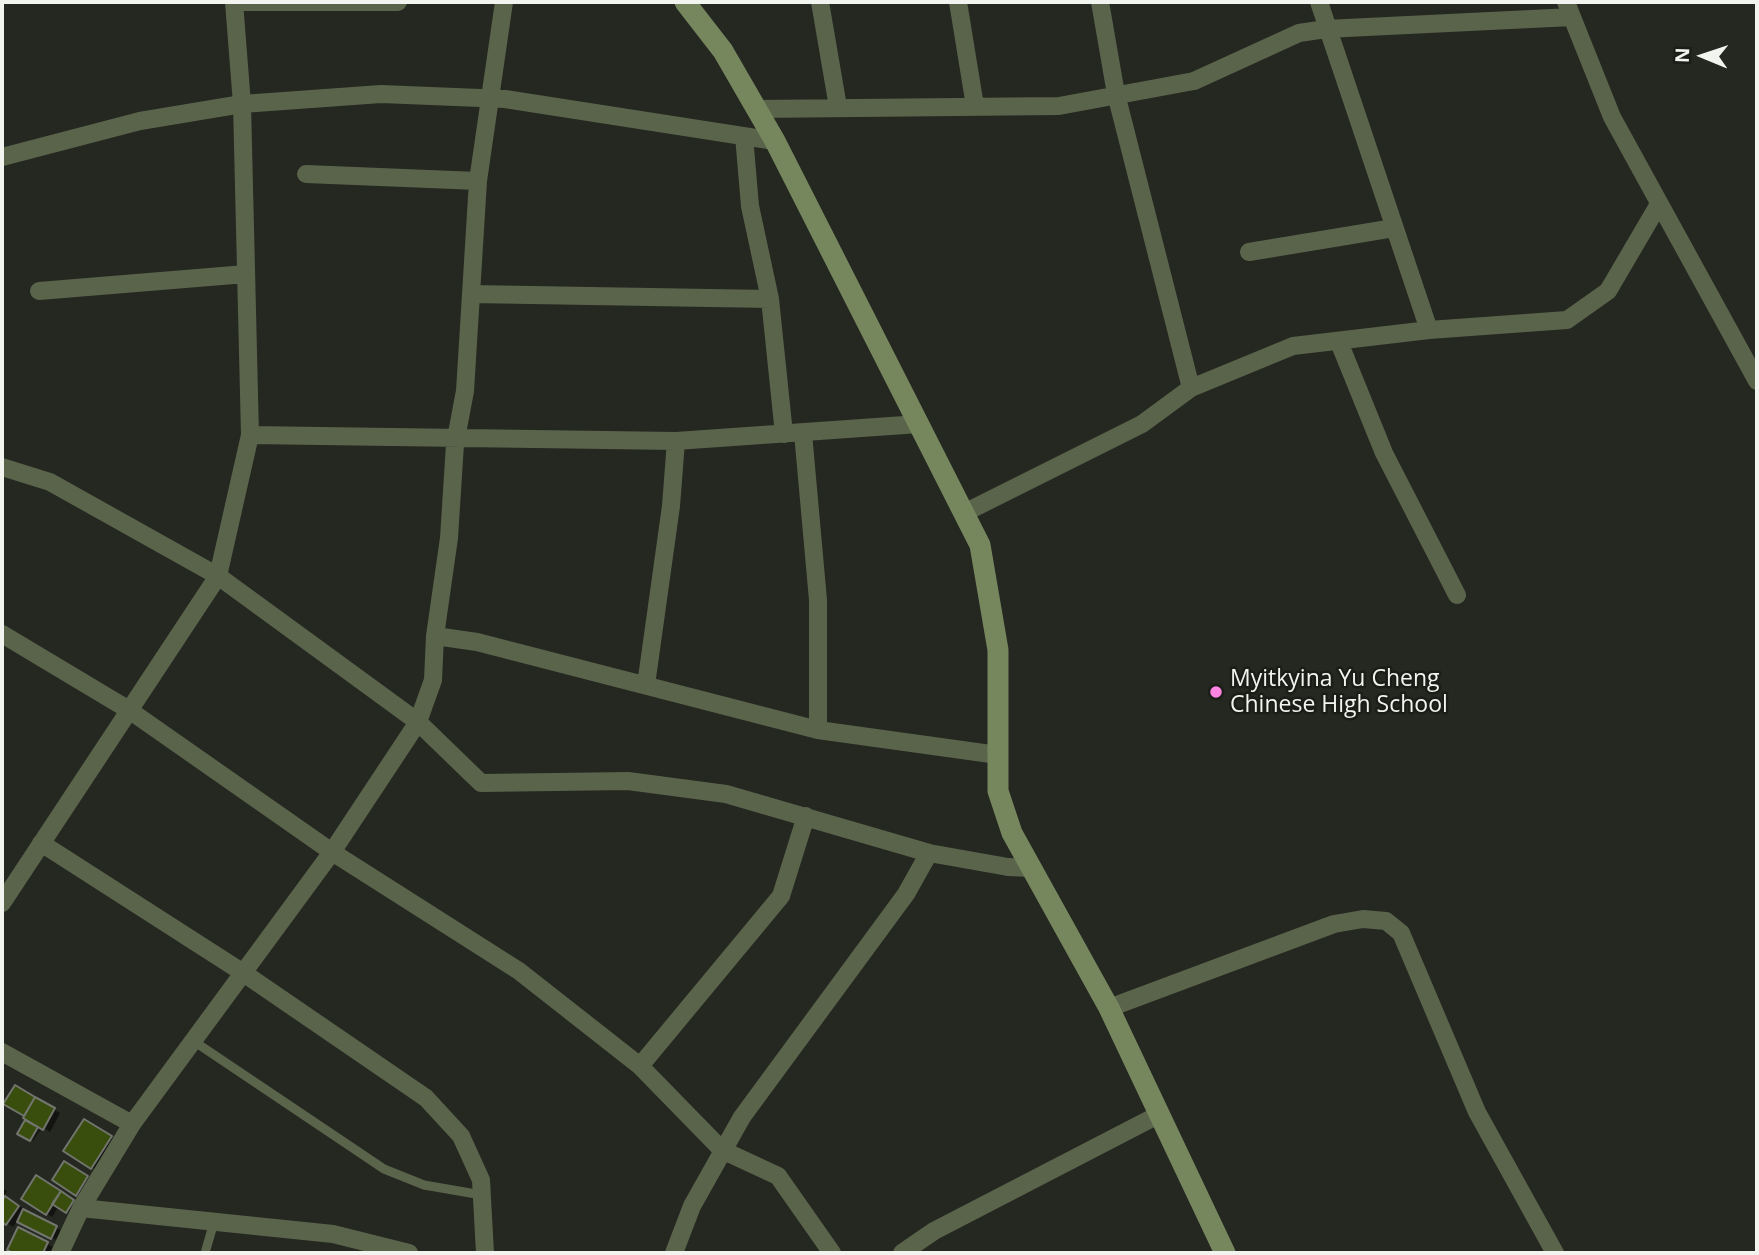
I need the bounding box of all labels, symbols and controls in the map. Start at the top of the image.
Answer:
north arrow [1668,21,1738,91]
text: N [1669,47,1695,63]
place label: Myitkyina Yu Cheng Chinese High School [1230,665,1448,719]
marker: Myitkyina Yu Cheng Chinese High School [1208,684,1224,700]

